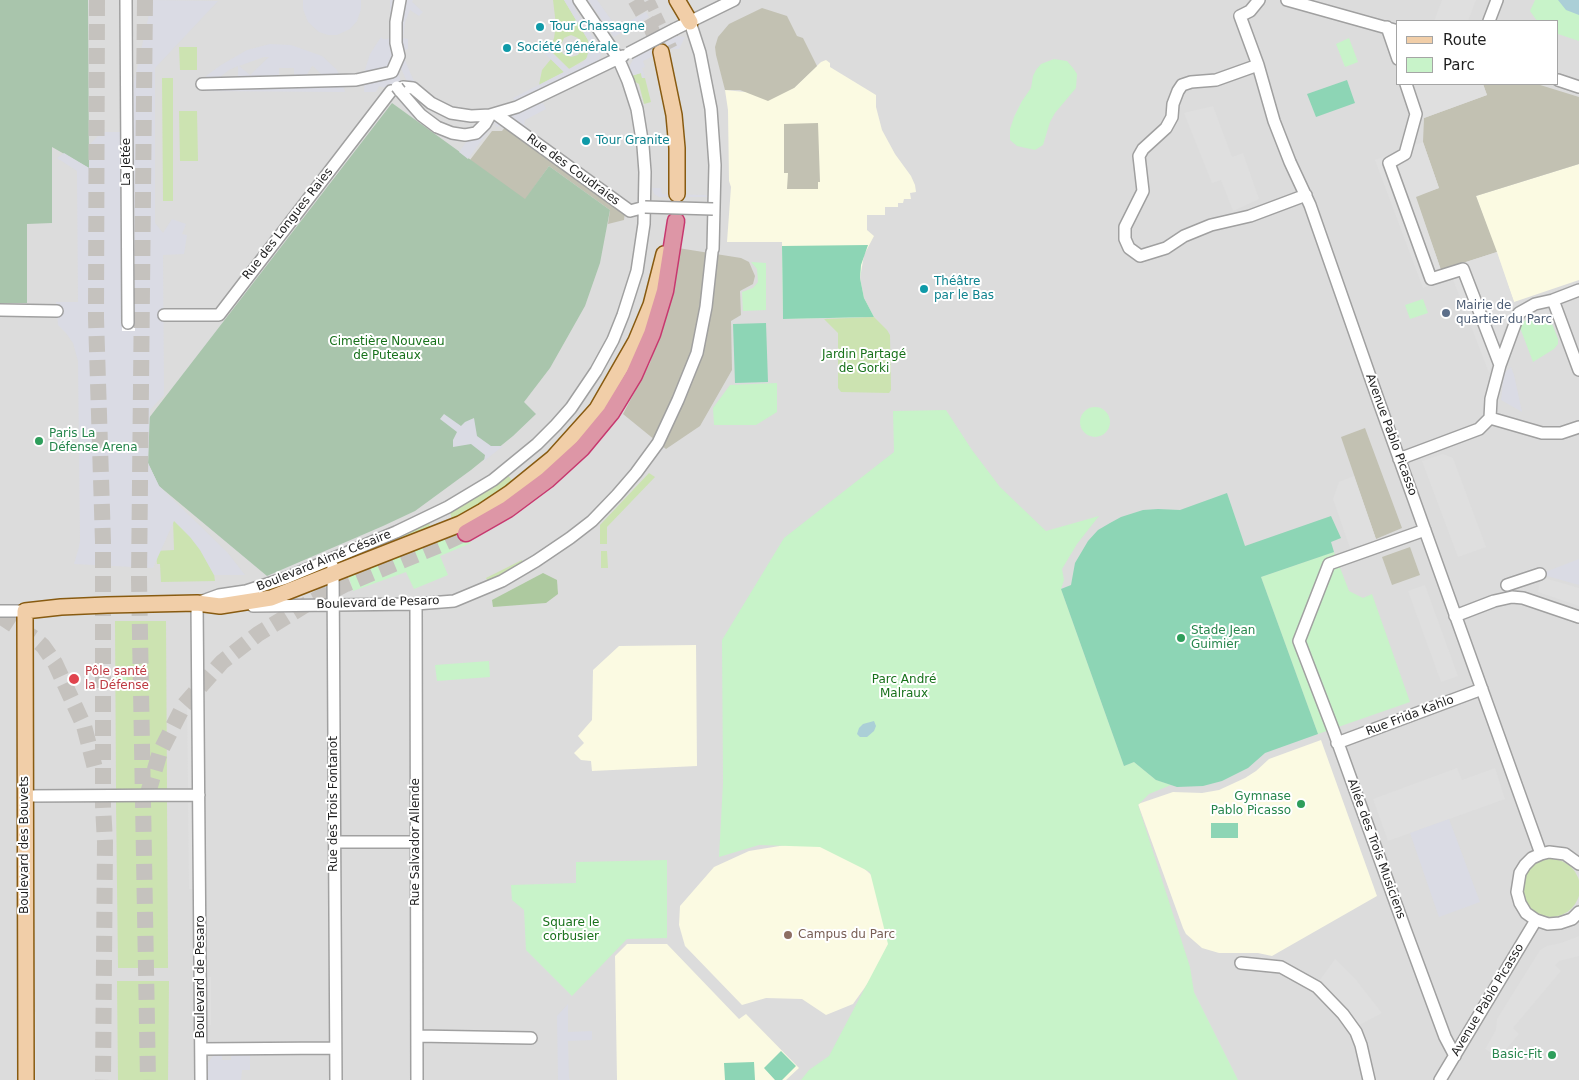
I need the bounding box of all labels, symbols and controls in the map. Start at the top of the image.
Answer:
place label: Tour Chassagne [550,20,645,34]
legend [1396,20,1559,85]
marker: Tour Chassagne [534,21,546,33]
text: Route [1443,31,1487,49]
place label: Société générale [517,41,618,55]
marker: Société générale [501,42,513,54]
text: Parc [1443,56,1475,74]
street label: Rue des Coudraies [524,131,622,209]
place label: Tour Granite [596,134,670,148]
marker: Tour Granite [580,135,592,147]
street label: La Jetée [120,138,134,186]
street label: Rue des Longues Raies [240,165,336,283]
place label: Théâtre par le Bas [934,275,994,303]
marker: Théâtre par le Bas [918,283,930,295]
place label: Mairie de quartier du Parc [1456,299,1552,327]
marker: Mairie de quartier du Parc [1440,307,1452,319]
park label: Cimetière Nouveau de Puteaux [329,335,445,363]
park label: Jardin Partagé de Gorki [822,348,906,376]
street label: Avenue Pablo Picasso [1362,372,1420,498]
place label: Paris La Défense Arena [49,427,138,455]
marker: Paris La Défense Arena [33,435,45,447]
street label: Boulevard Aimé Césaire [255,527,393,595]
street label: Boulevard de Pesaro [316,594,440,612]
place label: Stade Jean Guimier [1191,624,1255,652]
marker: Stade Jean Guimier [1175,632,1187,644]
place label: Pôle santé la Défense [85,665,149,693]
marker: Pôle santé la Défense [67,672,81,686]
park label: Parc André Malraux [872,673,936,701]
street label: Rue Frida Kahlo [1364,693,1456,739]
street label: Rue des Trois Fontanot [327,736,341,872]
street label: Boulevard des Bouvets [18,776,32,914]
street label: Allée des Trois Musiciens [1344,777,1408,921]
street label: Rue Salvador Allende [409,778,423,906]
place label: Gymnase Pablo Picasso [1211,790,1291,818]
marker: Gymnase Pablo Picasso [1295,798,1307,810]
street label: Boulevard de Pesaro [194,915,208,1039]
park label: Square le corbusier [543,916,599,944]
place label: Campus du Parc [798,928,895,942]
marker: Campus du Parc [782,929,794,941]
street label: Avenue Pablo Picasso [1449,941,1527,1059]
place label: Basic-Fit [1492,1048,1542,1062]
marker: Basic-Fit [1546,1049,1558,1061]

